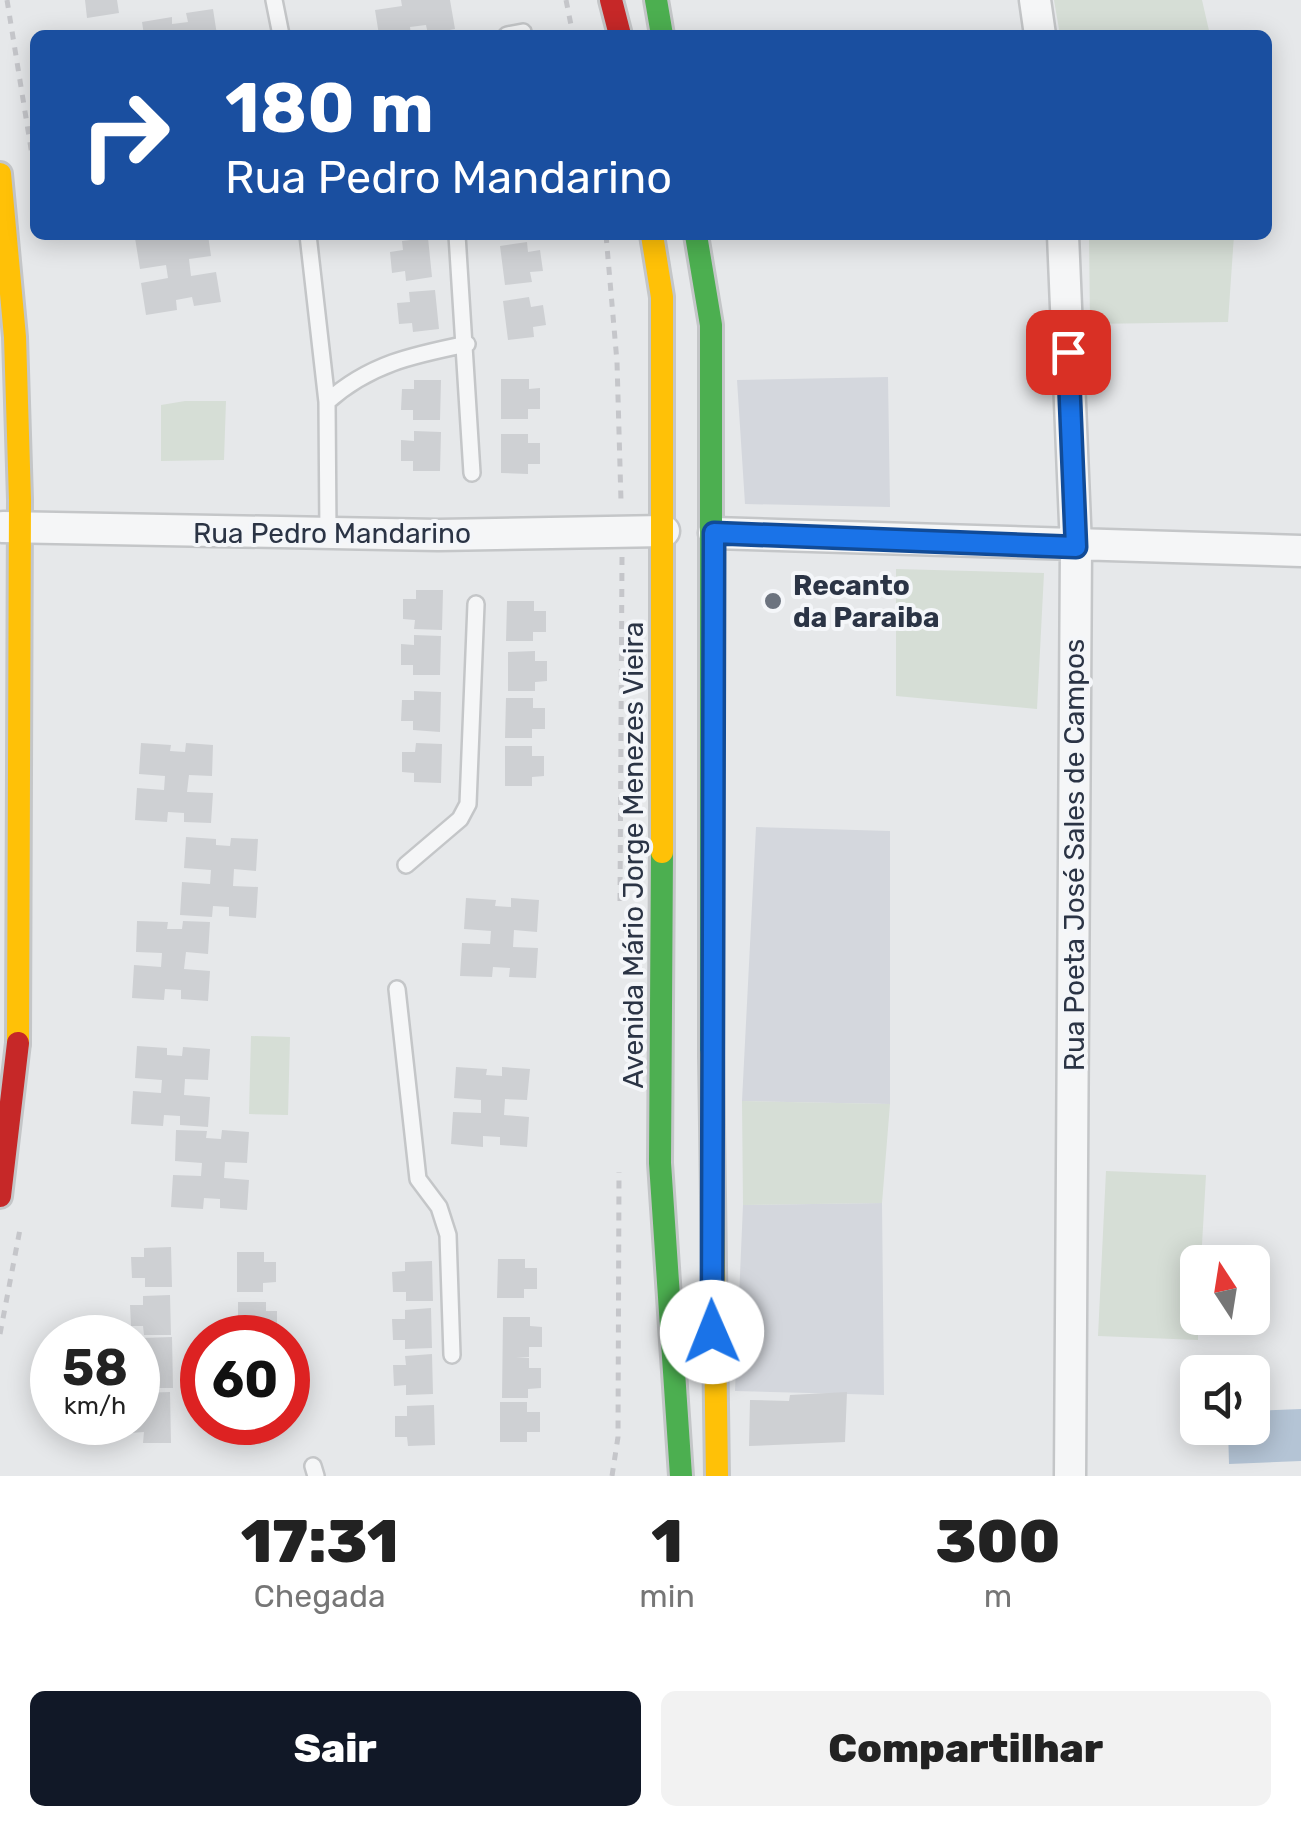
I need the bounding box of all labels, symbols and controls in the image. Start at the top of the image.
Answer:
text: 180 m [225,67,434,150]
icon: right [60,70,190,200]
text: Rua Pedro Mandarino [225,151,672,204]
pin [1026,310,1111,395]
icon: arrive [1041,325,1096,380]
street label: Rua Pedro Mandarino [193,517,471,550]
place label: Recanto da Paraiba [793,569,939,634]
marker: Recanto da Paraiba [762,590,784,612]
street label: Avenida Mário Jorge Menezes Vieira [617,622,650,1088]
street label: Rua Poeta José Sales de Campos [1058,639,1091,1071]
north arrow [1180,1245,1270,1335]
map controls [1180,1245,1270,1445]
position arrow [660,1280,764,1384]
speed limit sign: 60 [180,1315,310,1445]
text: 58 [62,1338,128,1398]
button: sound [1180,1355,1270,1445]
text: km/h [64,1391,126,1420]
text: 17:31 [241,1506,399,1577]
text: 1 [651,1506,683,1577]
text: 300 [935,1506,1060,1577]
text: Chegada [253,1577,386,1615]
text: min [639,1577,695,1615]
text: m [984,1577,1012,1615]
button: Sair [30,1691,641,1806]
button: Compartilhar [661,1691,1271,1806]

